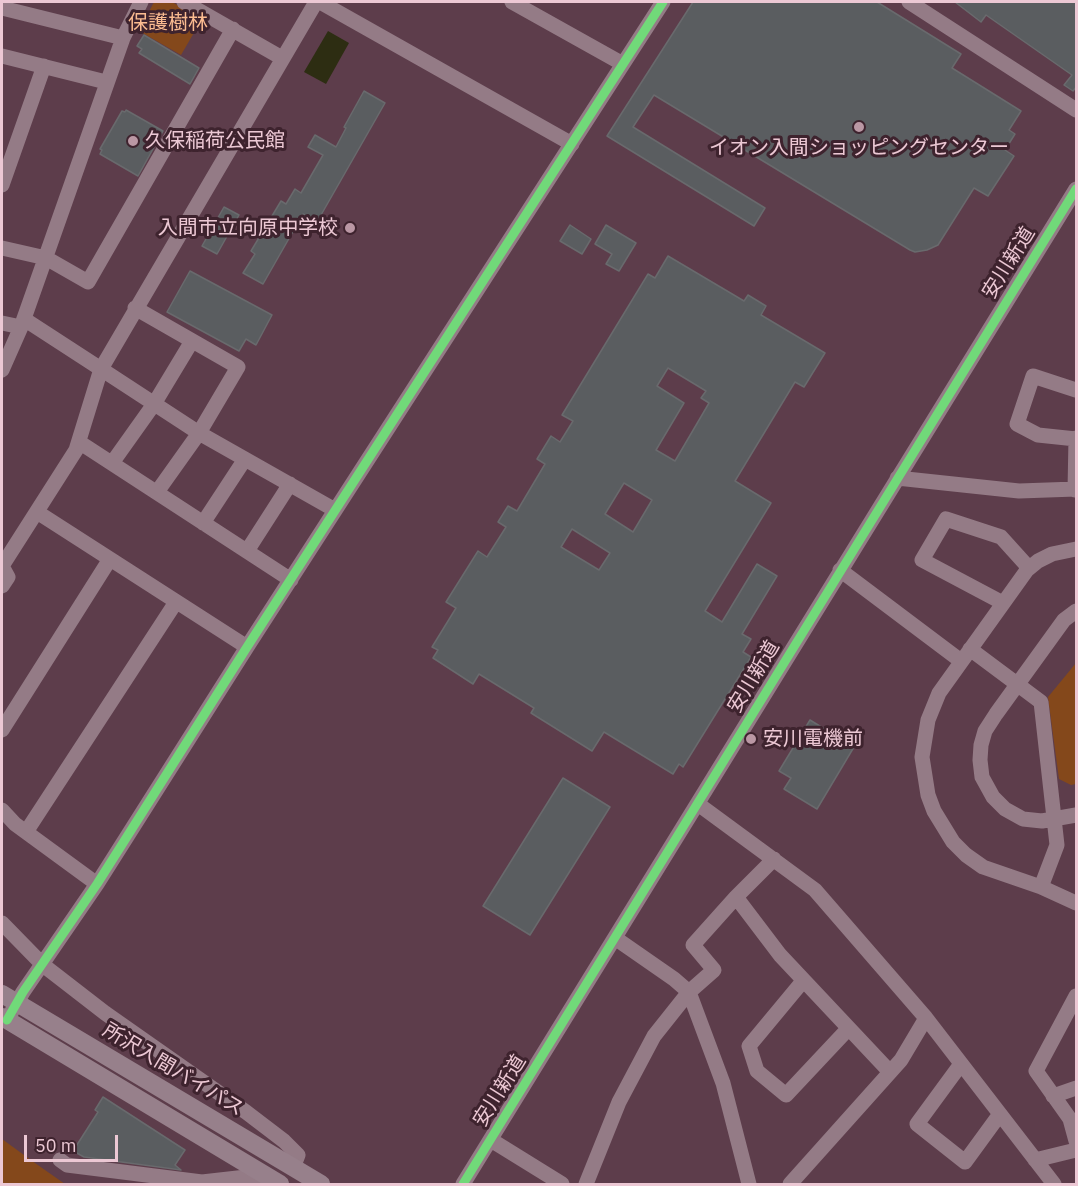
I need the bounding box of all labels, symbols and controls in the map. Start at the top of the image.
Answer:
park label: 保護樹林 [128,11,208,35]
marker: イオン入間ショッピングセンター [852,120,866,134]
place label: 久保稲荷公民館 [145,129,285,153]
marker: 久保稲荷公民館 [126,134,140,148]
place label: イオン入間ショッピングセンター [709,136,1009,160]
place label: 入間市立向原中学校 [158,216,338,240]
marker: 入間市立向原中学校 [343,221,357,235]
street label: 安川新道 [978,223,1040,303]
street label: 安川新道 [723,637,785,717]
place label: 安川電機前 [763,727,863,751]
marker: 安川電機前 [744,732,758,746]
street label: 所沢入間バイパス [98,1019,248,1121]
street label: 安川新道 [469,1051,531,1131]
scale bar [27,1123,122,1161]
text: 50 m [35,1134,77,1157]

